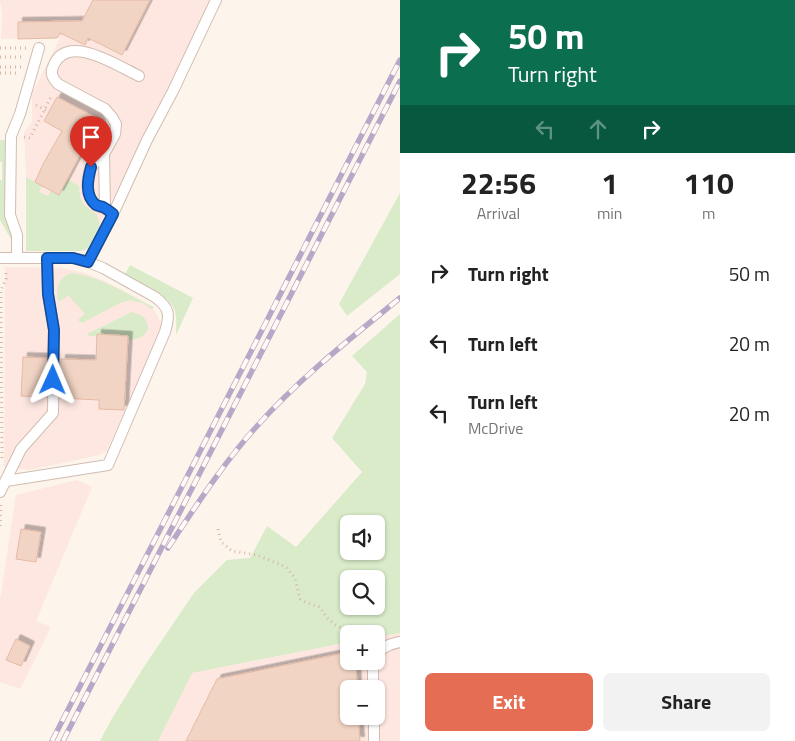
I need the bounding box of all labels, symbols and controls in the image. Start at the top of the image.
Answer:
text: 50 m [508,9,584,63]
icon: right [425,20,490,85]
text: Turn right [508,57,597,91]
icon: left [531,115,559,143]
icon: ahead [584,115,612,143]
icon: right [637,115,665,143]
pin [70,116,112,167]
icon: arrive [77,123,105,151]
text: 22:56 [461,160,536,206]
text: 1 [601,160,618,206]
text: 110 [684,160,734,206]
text: Arrival [477,201,520,225]
text: min [597,201,622,225]
text: m [702,201,715,225]
icon: right [425,259,453,287]
text: Turn right [468,259,549,288]
text: 50 m [729,259,770,288]
icon: left [425,329,453,357]
text: Turn left [468,329,538,358]
text: 20 m [729,329,770,358]
position arrow [26,353,78,405]
text: Turn left [468,387,538,416]
icon: left [425,399,453,427]
text: 20 m [729,399,770,428]
text: McDrive [468,416,523,440]
map controls [340,515,385,725]
button: sound [340,515,385,560]
button: search [340,570,385,615]
button: + [340,625,385,670]
button: Exit [425,673,593,731]
button: Share [603,673,770,731]
button: − [340,680,385,725]

